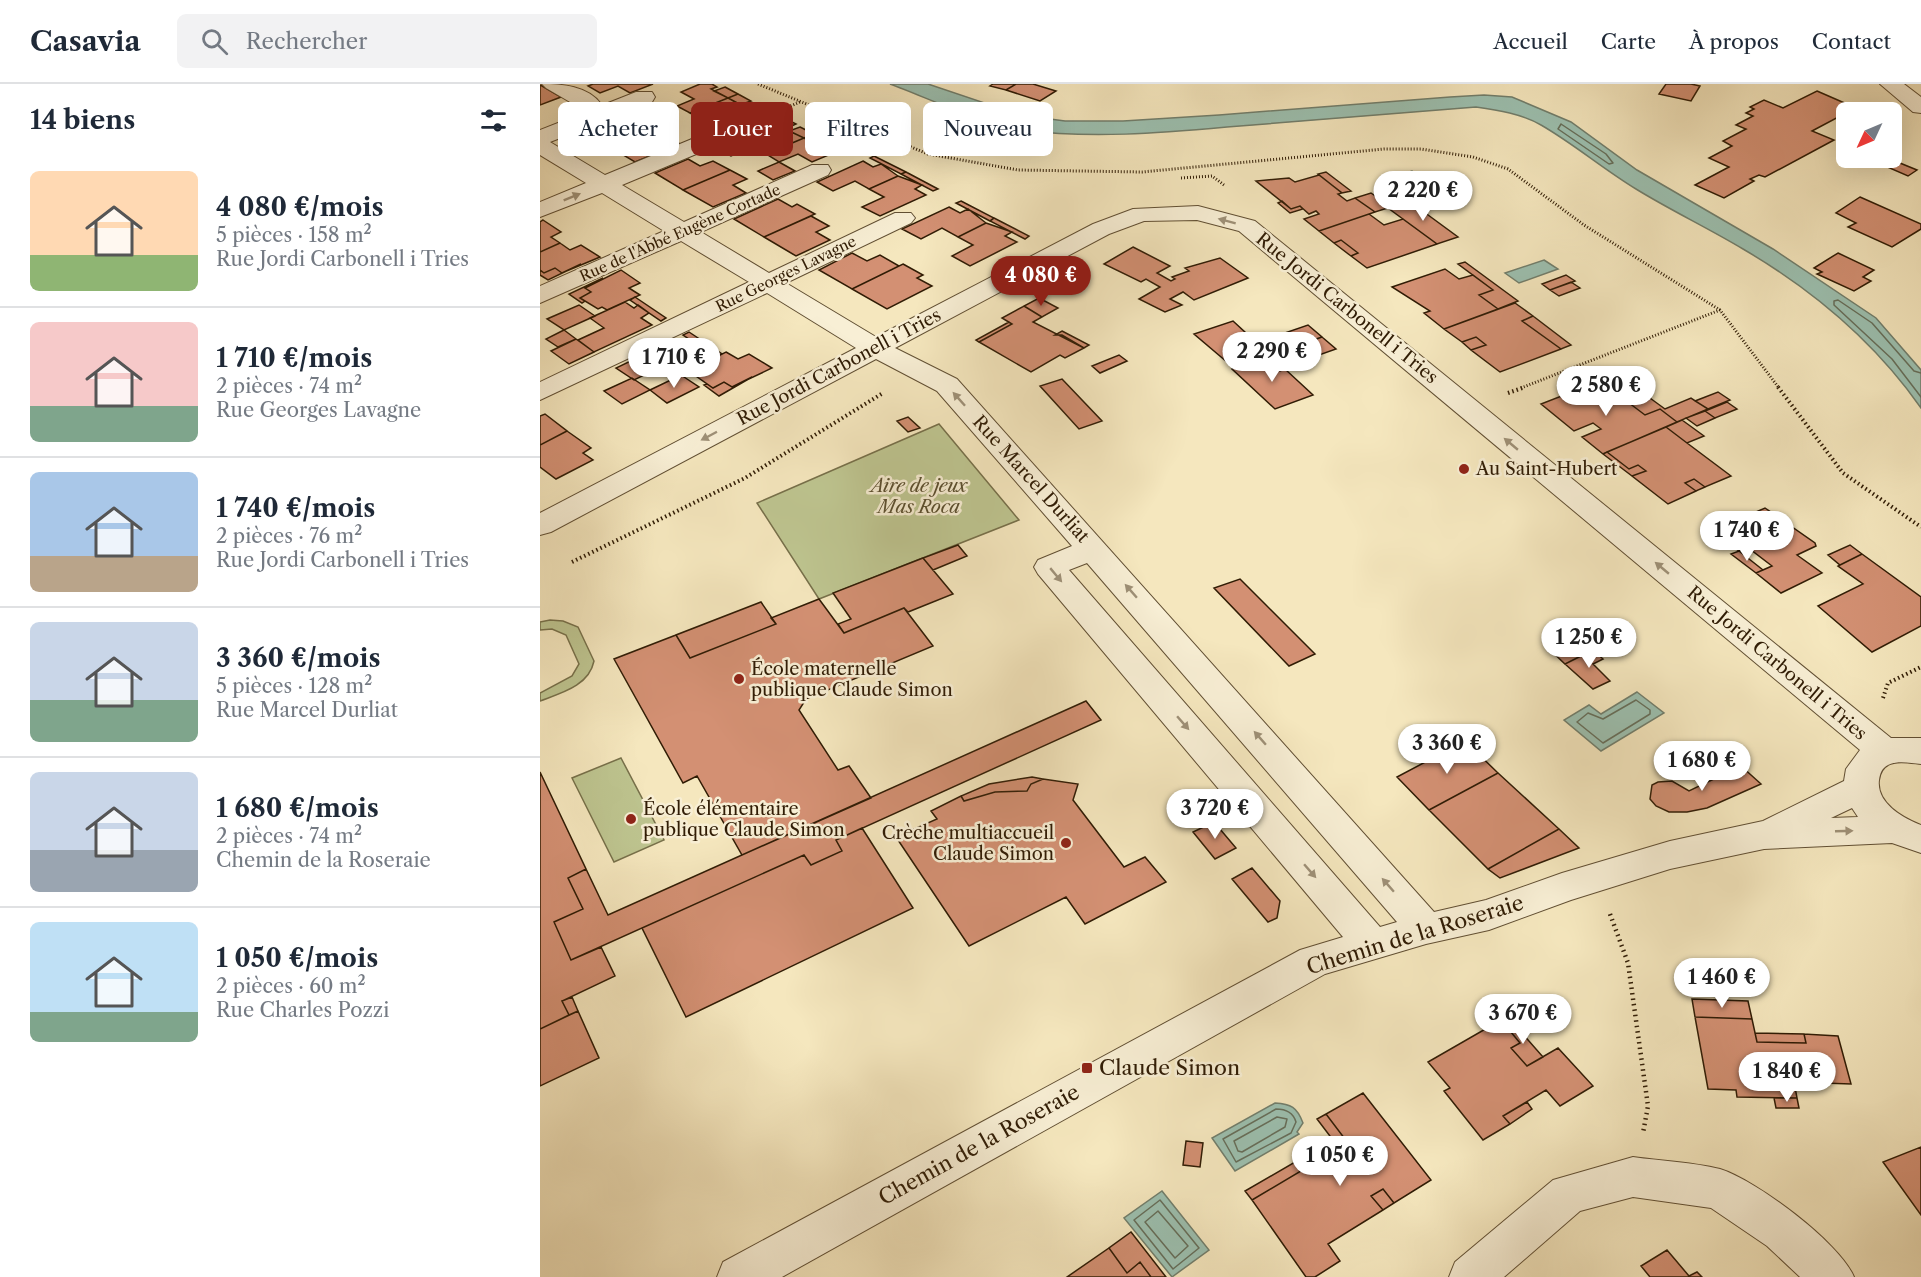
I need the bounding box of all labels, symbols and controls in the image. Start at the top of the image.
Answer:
search box [177,14,597,68]
text: Casavia [30,24,141,58]
icon: search [198,25,231,58]
text: Rechercher [246,28,367,55]
text: Accueil [1493,29,1568,54]
text: Carte [1601,29,1656,54]
text: À propos [1689,29,1779,54]
text: Contact [1812,29,1891,54]
chip: Acheter [558,102,679,156]
chip: Louer [691,102,793,156]
chip: Filtres [805,102,911,156]
chip: Nouveau [923,102,1053,156]
north arrow [1836,102,1902,168]
map controls [1836,102,1902,168]
text: 14 biens [30,104,135,136]
icon: filters [477,104,510,137]
pin: 2 220 € [1368,171,1478,222]
text: 2 220 € [1388,178,1458,202]
street label: Rue de l'Abbé Eugène Cortade [576,180,783,286]
text: 4 080 €/mois [216,191,384,223]
one-way arrow [563,192,581,201]
icon: home [78,195,150,267]
one-way arrow [1218,215,1236,225]
text: 5 pièces · 158 m² [216,223,372,247]
street label: Rue Jordi Carbonell i Tries [1252,228,1442,388]
street label: Rue Georges Lavagne [712,231,859,316]
text: Rue Jordi Carbonell i Tries [216,247,469,271]
pin: 4 080 € [986,256,1096,307]
text: 4 080 € [1005,263,1077,287]
street label: Rue Jordi Carbonell i Tries [733,304,945,430]
pin: 2 290 € [1217,332,1327,383]
pin: 1 710 € [619,338,729,389]
text: 2 290 € [1236,339,1308,363]
text: 1 710 €/mois [216,342,372,374]
text: 1 710 € [642,345,706,369]
icon: home [78,346,150,418]
pin: 2 580 € [1551,366,1661,417]
text: 2 580 € [1571,373,1641,397]
text: 2 pièces · 74 m² [216,374,362,398]
one-way arrow [952,391,966,406]
text: Rue Georges Lavagne [216,398,421,422]
street label: Rue Marcel Durliat [968,411,1094,548]
one-way arrow [700,431,717,441]
one-way arrow [1503,437,1519,450]
place label: Au Saint-Hubert [1475,458,1618,480]
marker: Au Saint-Hubert [1457,462,1471,476]
park label: Aire de jeux Mas Roca [868,475,969,518]
text: 1 740 €/mois [216,492,375,524]
icon: home [78,496,150,568]
pin: 1 740 € [1692,511,1802,562]
text: 1 740 € [1714,518,1780,542]
text: 2 pièces · 76 m² [216,524,362,548]
text: Rue Jordi Carbonell i Tries [216,548,469,572]
one-way arrow [1654,562,1669,574]
one-way arrow [1050,567,1063,583]
street label: Rue Jordi Carbonell i Tries [1683,581,1871,745]
one-way arrow [1125,584,1138,599]
pin: 1 250 € [1534,618,1644,669]
text: 1 250 € [1555,625,1623,649]
text: 3 360 €/mois [216,642,381,674]
icon: home [78,646,150,718]
place label: École maternelle publique Claude Simon [751,657,953,701]
marker: École maternelle publique Claude Simon [732,672,746,686]
text: 5 pièces · 128 m² [216,674,372,698]
text: Rue Marcel Durliat [216,698,398,722]
one-way arrow [1176,715,1189,730]
pin: 3 360 € [1392,724,1502,775]
one-way arrow [1253,730,1266,746]
text: 3 360 € [1412,731,1482,755]
pin: 1 680 € [1647,741,1757,792]
text: 1 680 € [1668,748,1736,772]
pin: 3 720 € [1160,789,1270,840]
text: 1 680 €/mois [216,792,379,824]
icon: home [78,796,150,868]
text: 3 720 € [1180,796,1250,820]
place label: École élémentaire publique Claude Simon [643,797,845,841]
marker: École élémentaire publique Claude Simon [624,812,638,826]
place label: Crèche multiaccueil Claude Simon [882,822,1054,865]
text: 2 pièces · 74 m² [216,824,362,848]
one-way arrow [1834,827,1853,836]
marker: Crèche multiaccueil Claude Simon [1059,836,1073,850]
text: Chemin de la Roseraie [216,848,431,872]
one-way arrow [1303,863,1316,878]
one-way arrow [1382,878,1395,893]
street label: Chemin de la Roseraie [1303,890,1526,979]
text: 1 050 €/mois [216,942,378,974]
icon: home [78,946,150,1018]
pin: 1 460 € [1667,958,1777,1009]
text: 1 460 € [1688,965,1756,989]
text: 2 pièces · 60 m² [216,974,366,998]
pin: 3 670 € [1468,994,1578,1045]
text: Rue Charles Pozzi [216,998,389,1022]
text: 3 670 € [1489,1001,1557,1025]
pin: 1 840 € [1732,1052,1842,1103]
place label: Claude Simon [1099,1055,1240,1080]
text: 1 840 € [1753,1059,1821,1083]
marker: Claude Simon [1080,1061,1094,1075]
street label: Chemin de la Roseraie [874,1079,1083,1210]
pin: 1 050 € [1285,1136,1395,1187]
text: 1 050 € [1306,1143,1374,1167]

